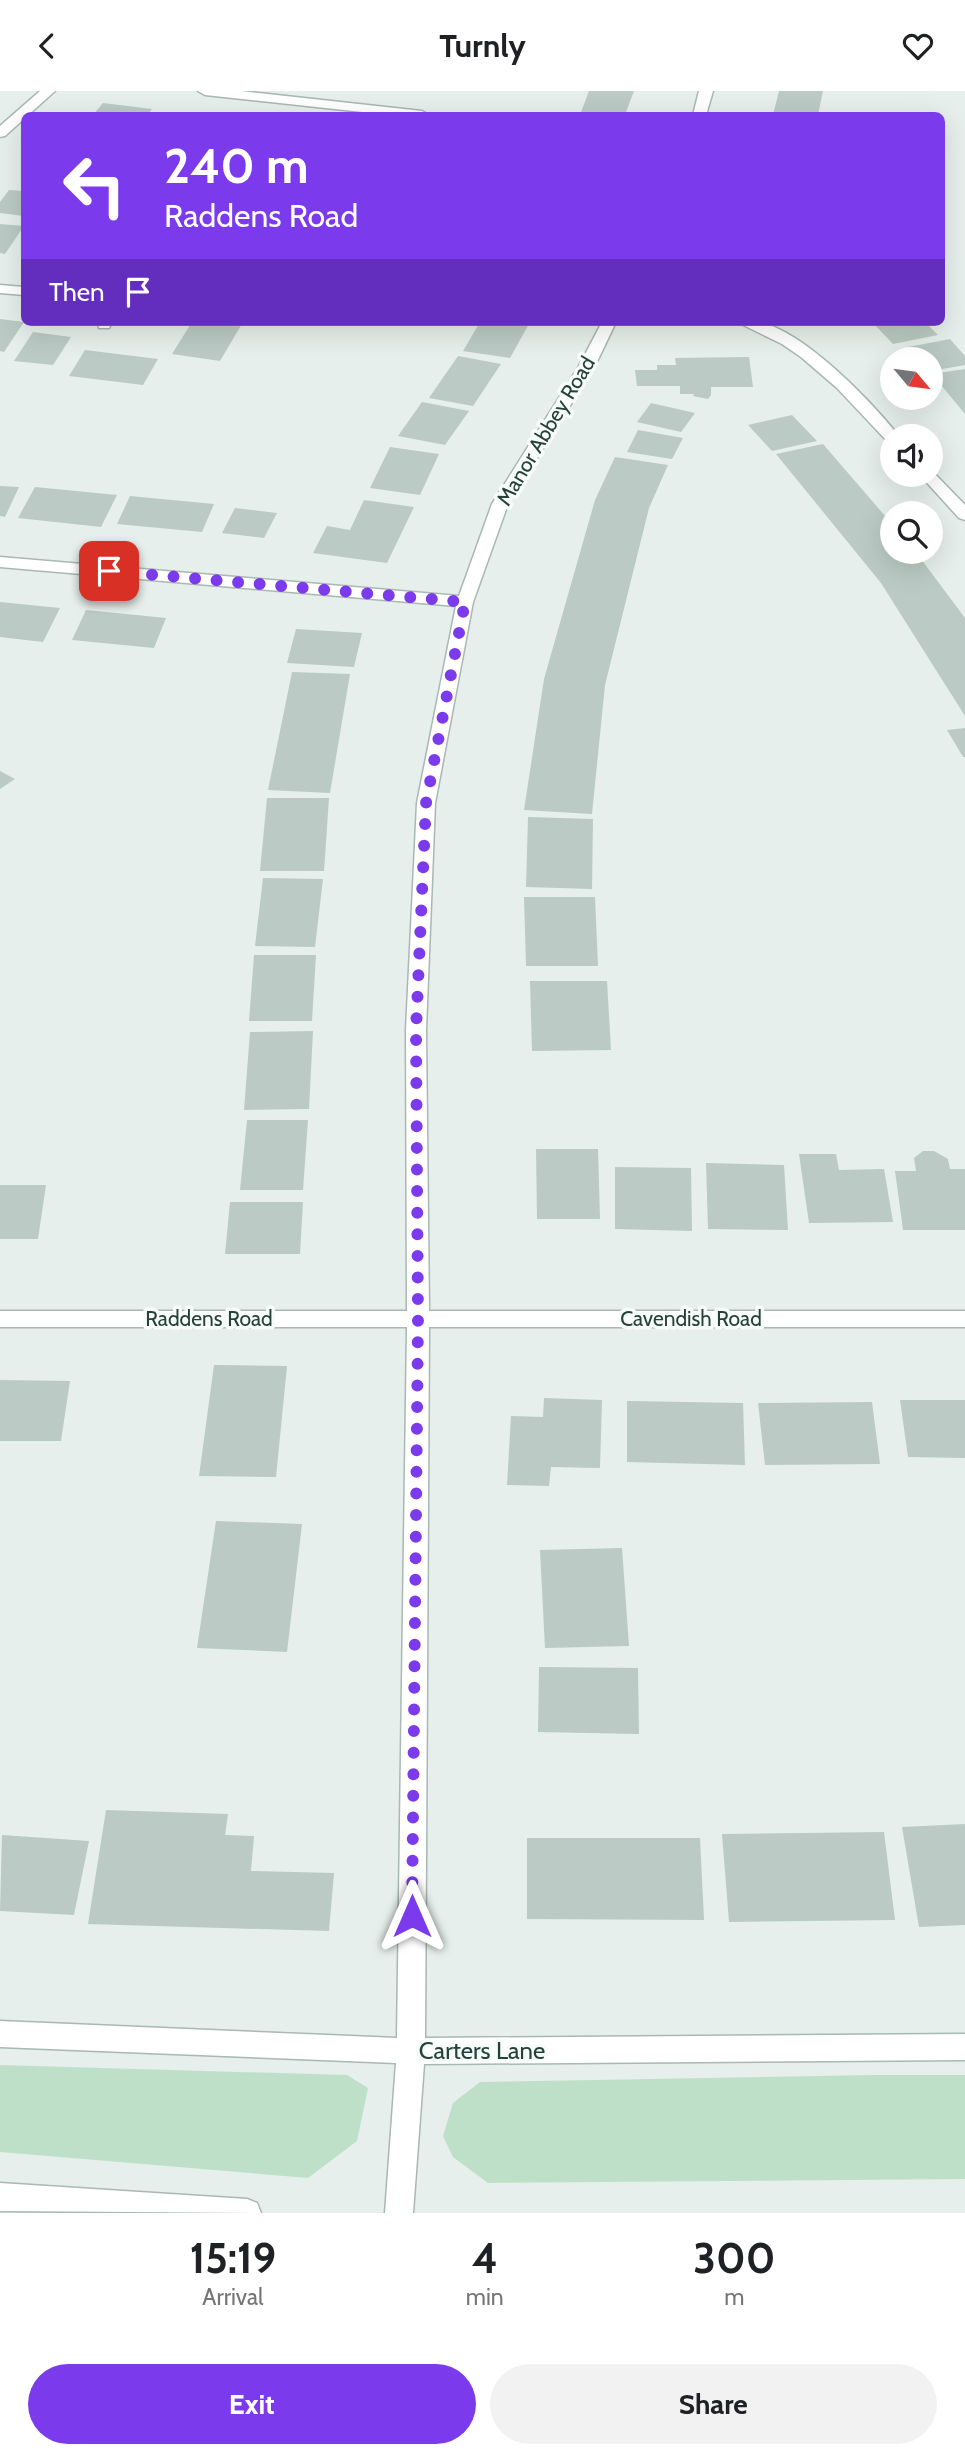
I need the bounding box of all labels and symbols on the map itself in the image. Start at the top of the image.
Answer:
north arrow [880,347,943,409]
street label: Manor Abbey Road [491,352,600,510]
pin [79,541,139,601]
street label: Raddens Road [145,1306,273,1331]
street label: Cavendish Road [620,1306,762,1331]
position arrow [375,1879,449,1953]
street label: Carters Lane [419,2036,545,2065]

